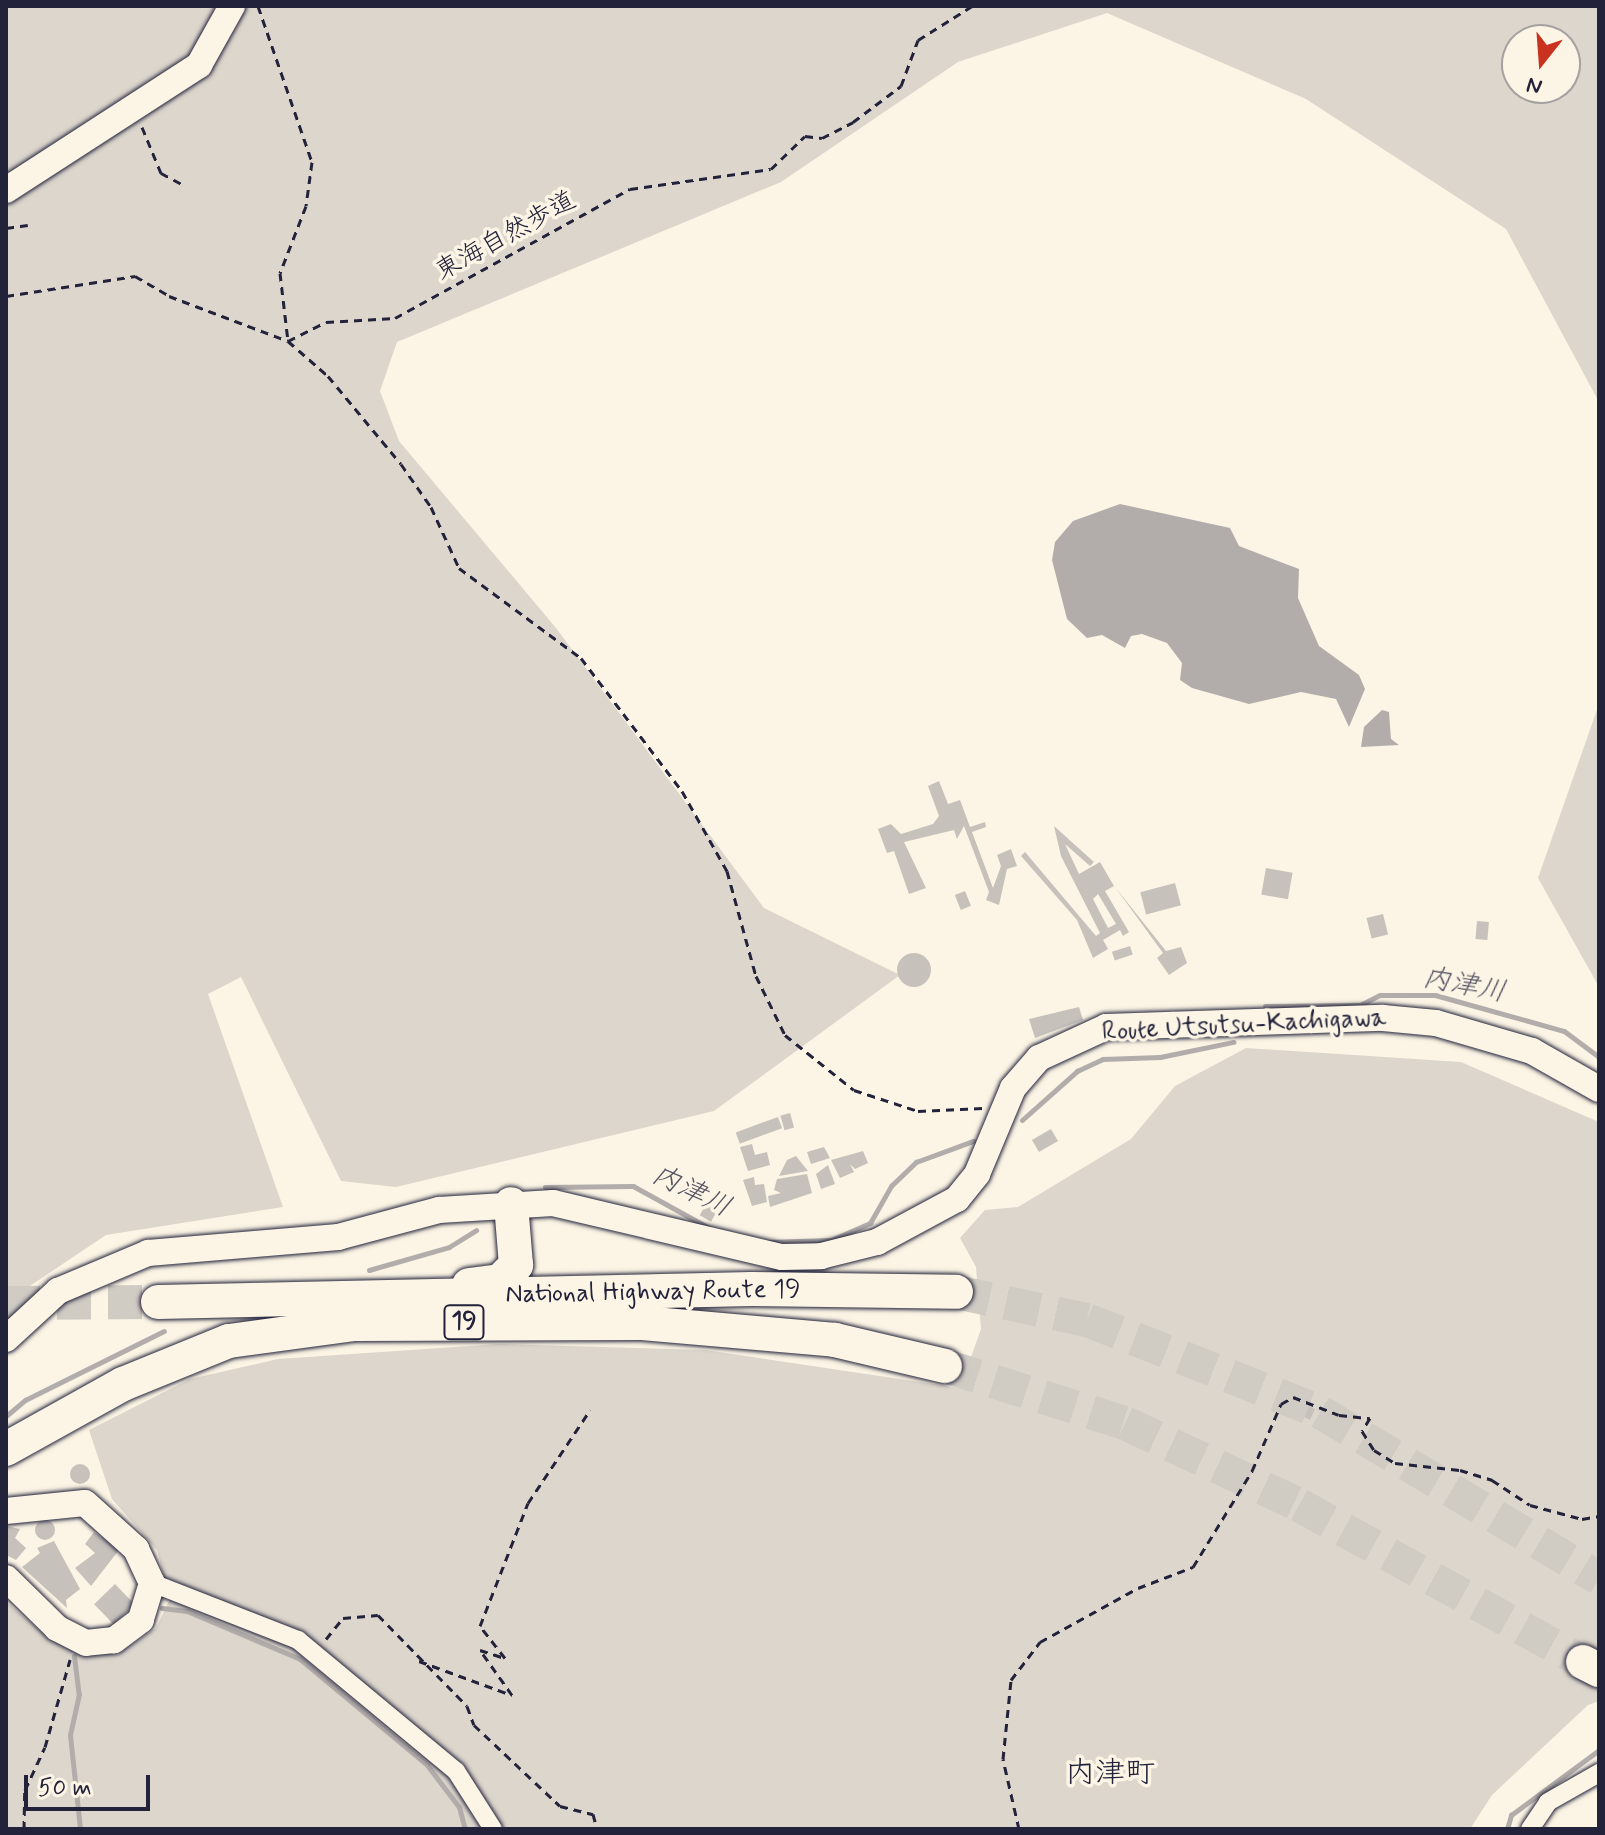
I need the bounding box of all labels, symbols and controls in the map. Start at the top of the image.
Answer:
north arrow [1501,24,1581,104]
text: N [1523,70,1546,101]
street label: 東海自然歩道 [430,186,582,288]
water label: 内津川 [1420,961,1508,1011]
street label: Route Utsutsu-Kachigawa [1101,1003,1387,1049]
water label: 内津川 [646,1158,736,1226]
street label: National Highway Route 19 [510,1275,796,1311]
road number: 19 [442,1302,486,1342]
district label: 内津町 [1065,1756,1155,1792]
scale bar [28,1759,154,1809]
text: 50 m [38,1773,92,1804]

